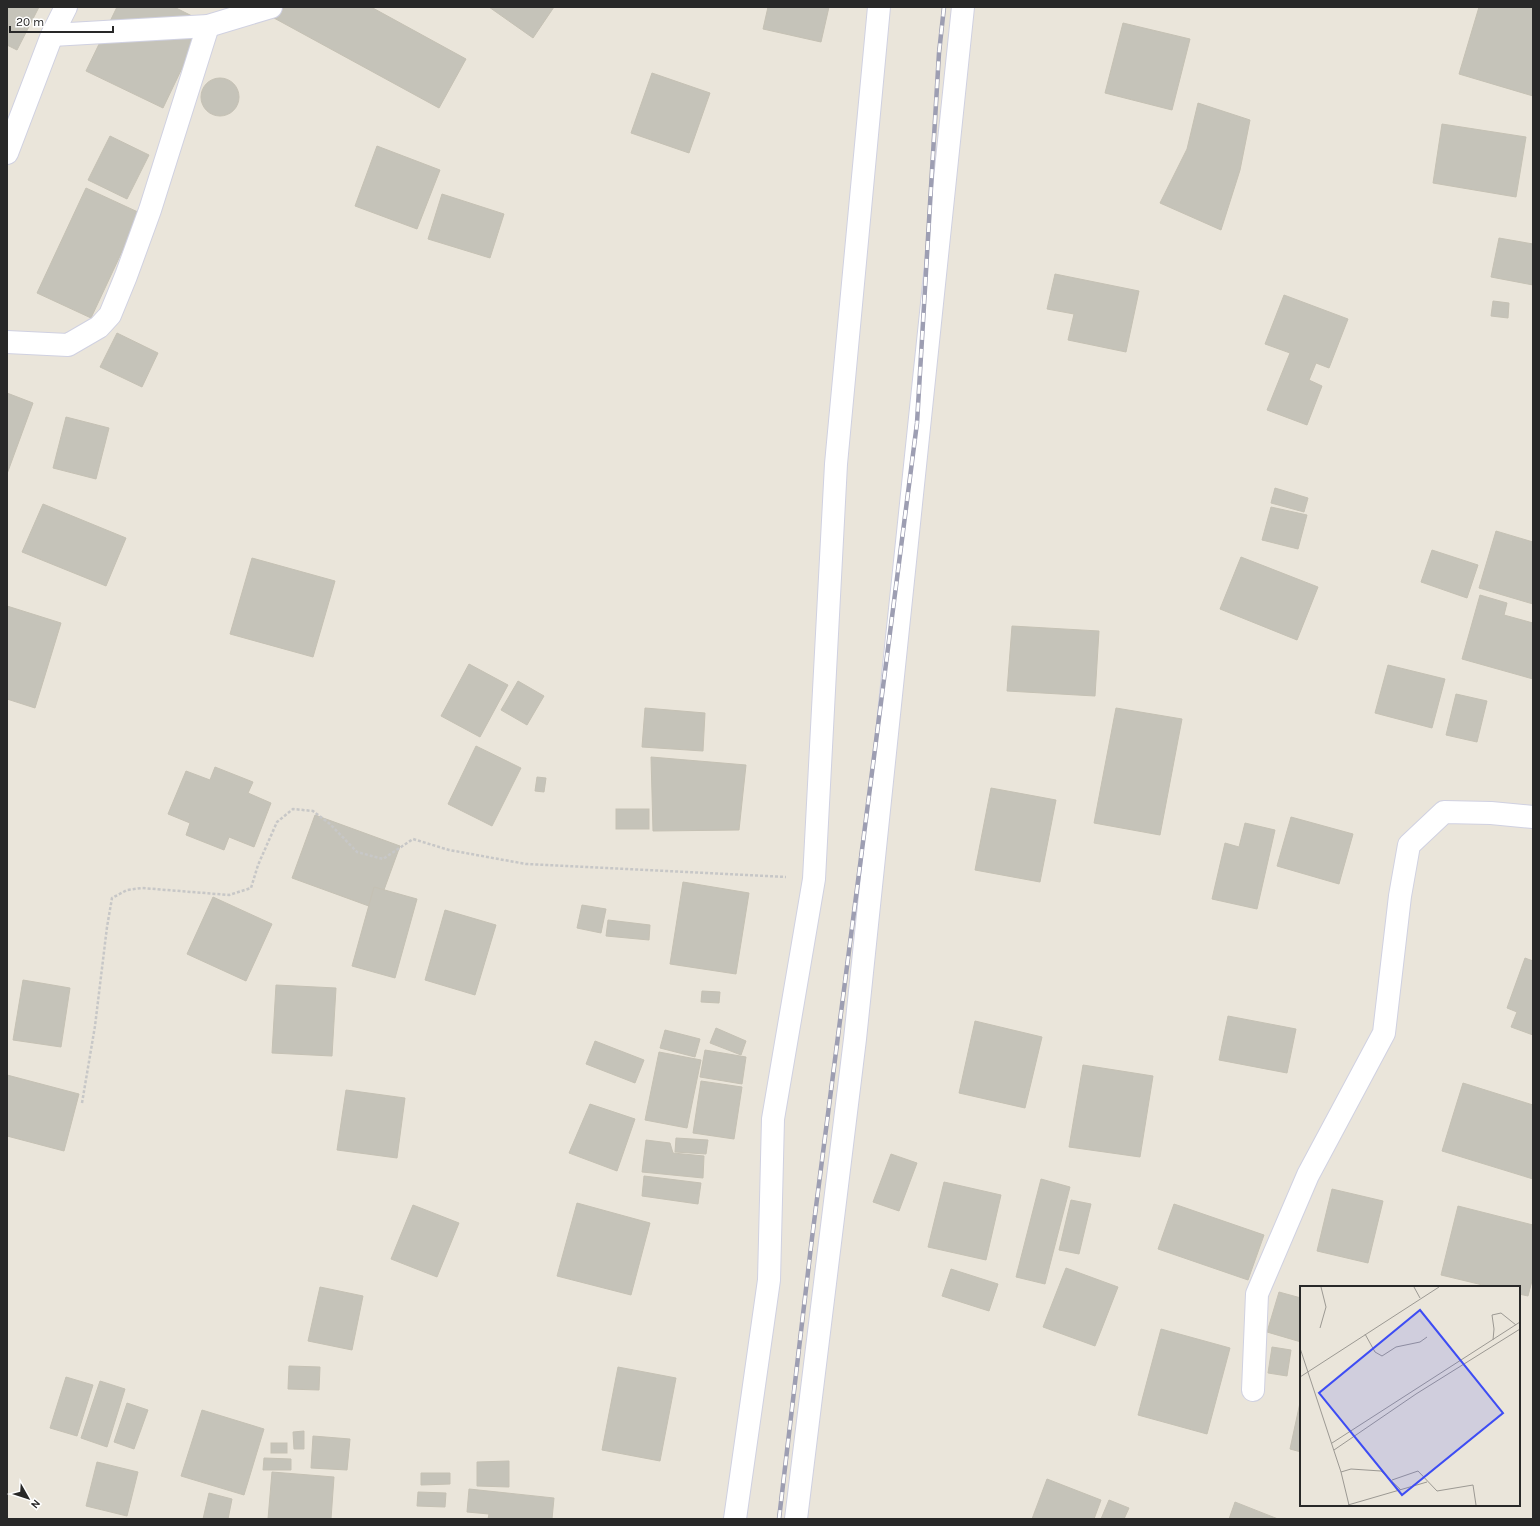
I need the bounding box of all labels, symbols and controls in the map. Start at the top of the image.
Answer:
scale bar [10,8,113,34]
text: 20 m [16,15,44,29]
inset map [1300,1286,1520,1506]
north arrow [8,1478,48,1518]
text: N [28,1497,43,1511]

